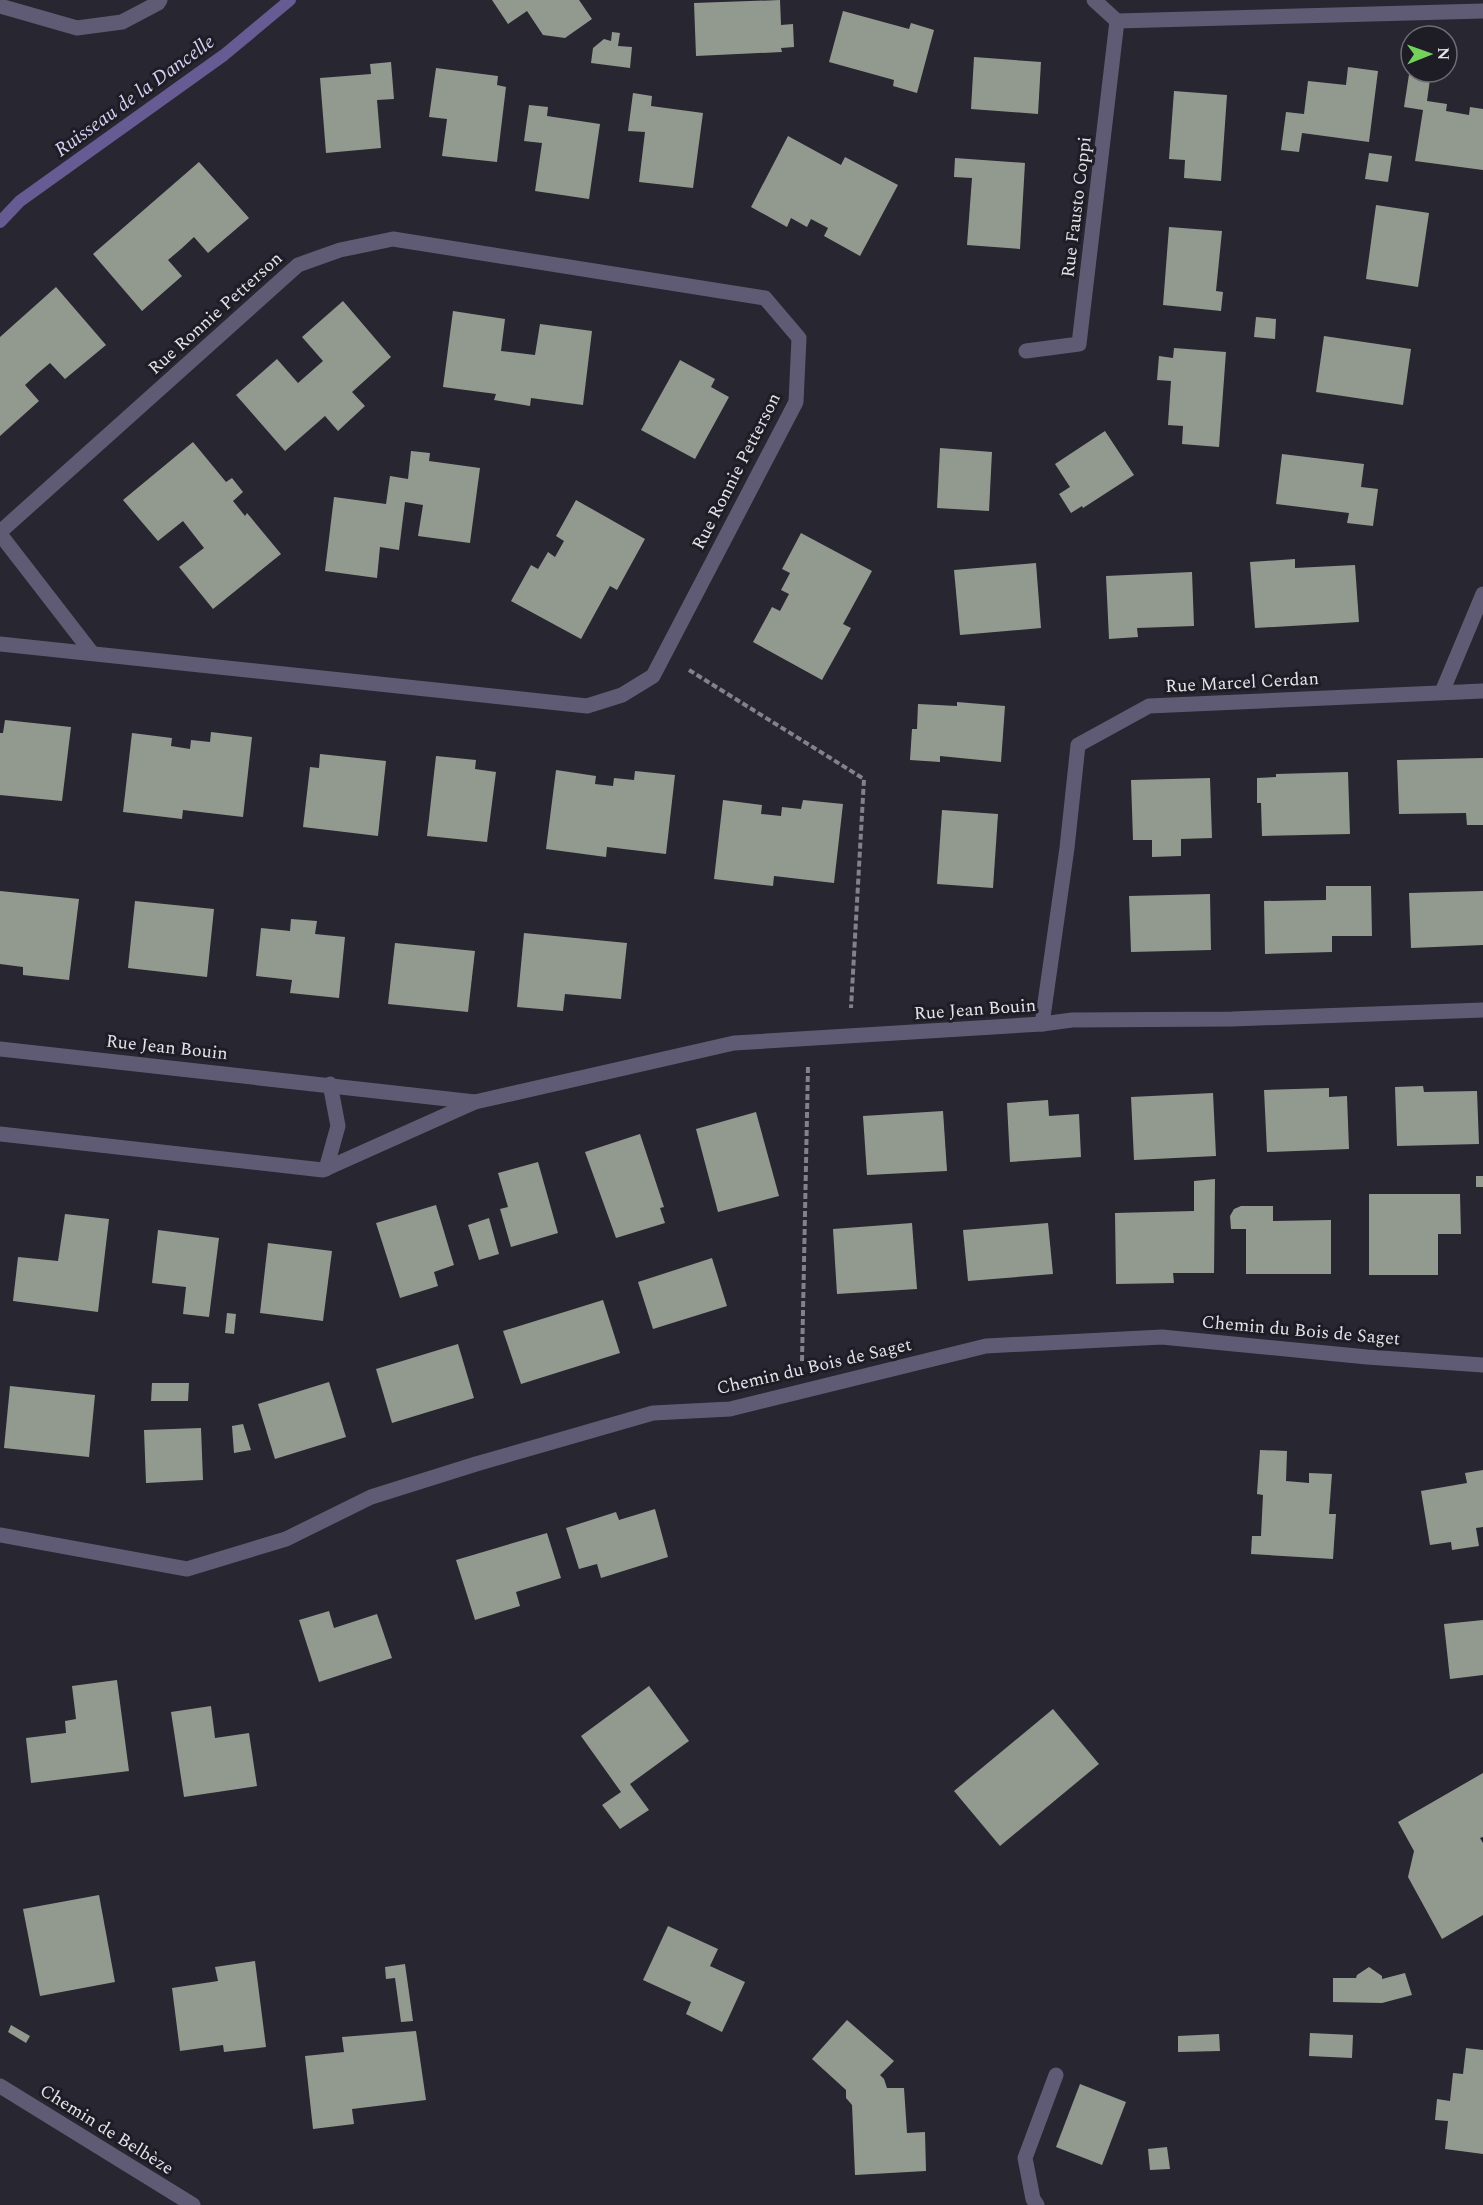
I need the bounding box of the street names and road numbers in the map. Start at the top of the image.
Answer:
street label: Rue Fausto Coppi [1054,135,1099,279]
street label: Rue Ronnie Petterson [142,245,289,381]
street label: Rue Ronnie Petterson [685,388,788,554]
street label: Rue Marcel Cerdan [1165,665,1320,700]
street label: Rue Jean Bouin [913,992,1037,1027]
street label: Rue Jean Bouin [105,1028,229,1067]
street label: Chemin du Bois de Saget [1201,1308,1401,1353]
street label: Chemin du Bois de Saget [714,1331,914,1402]
street label: Chemin de Belbèze [34,2077,179,2182]

